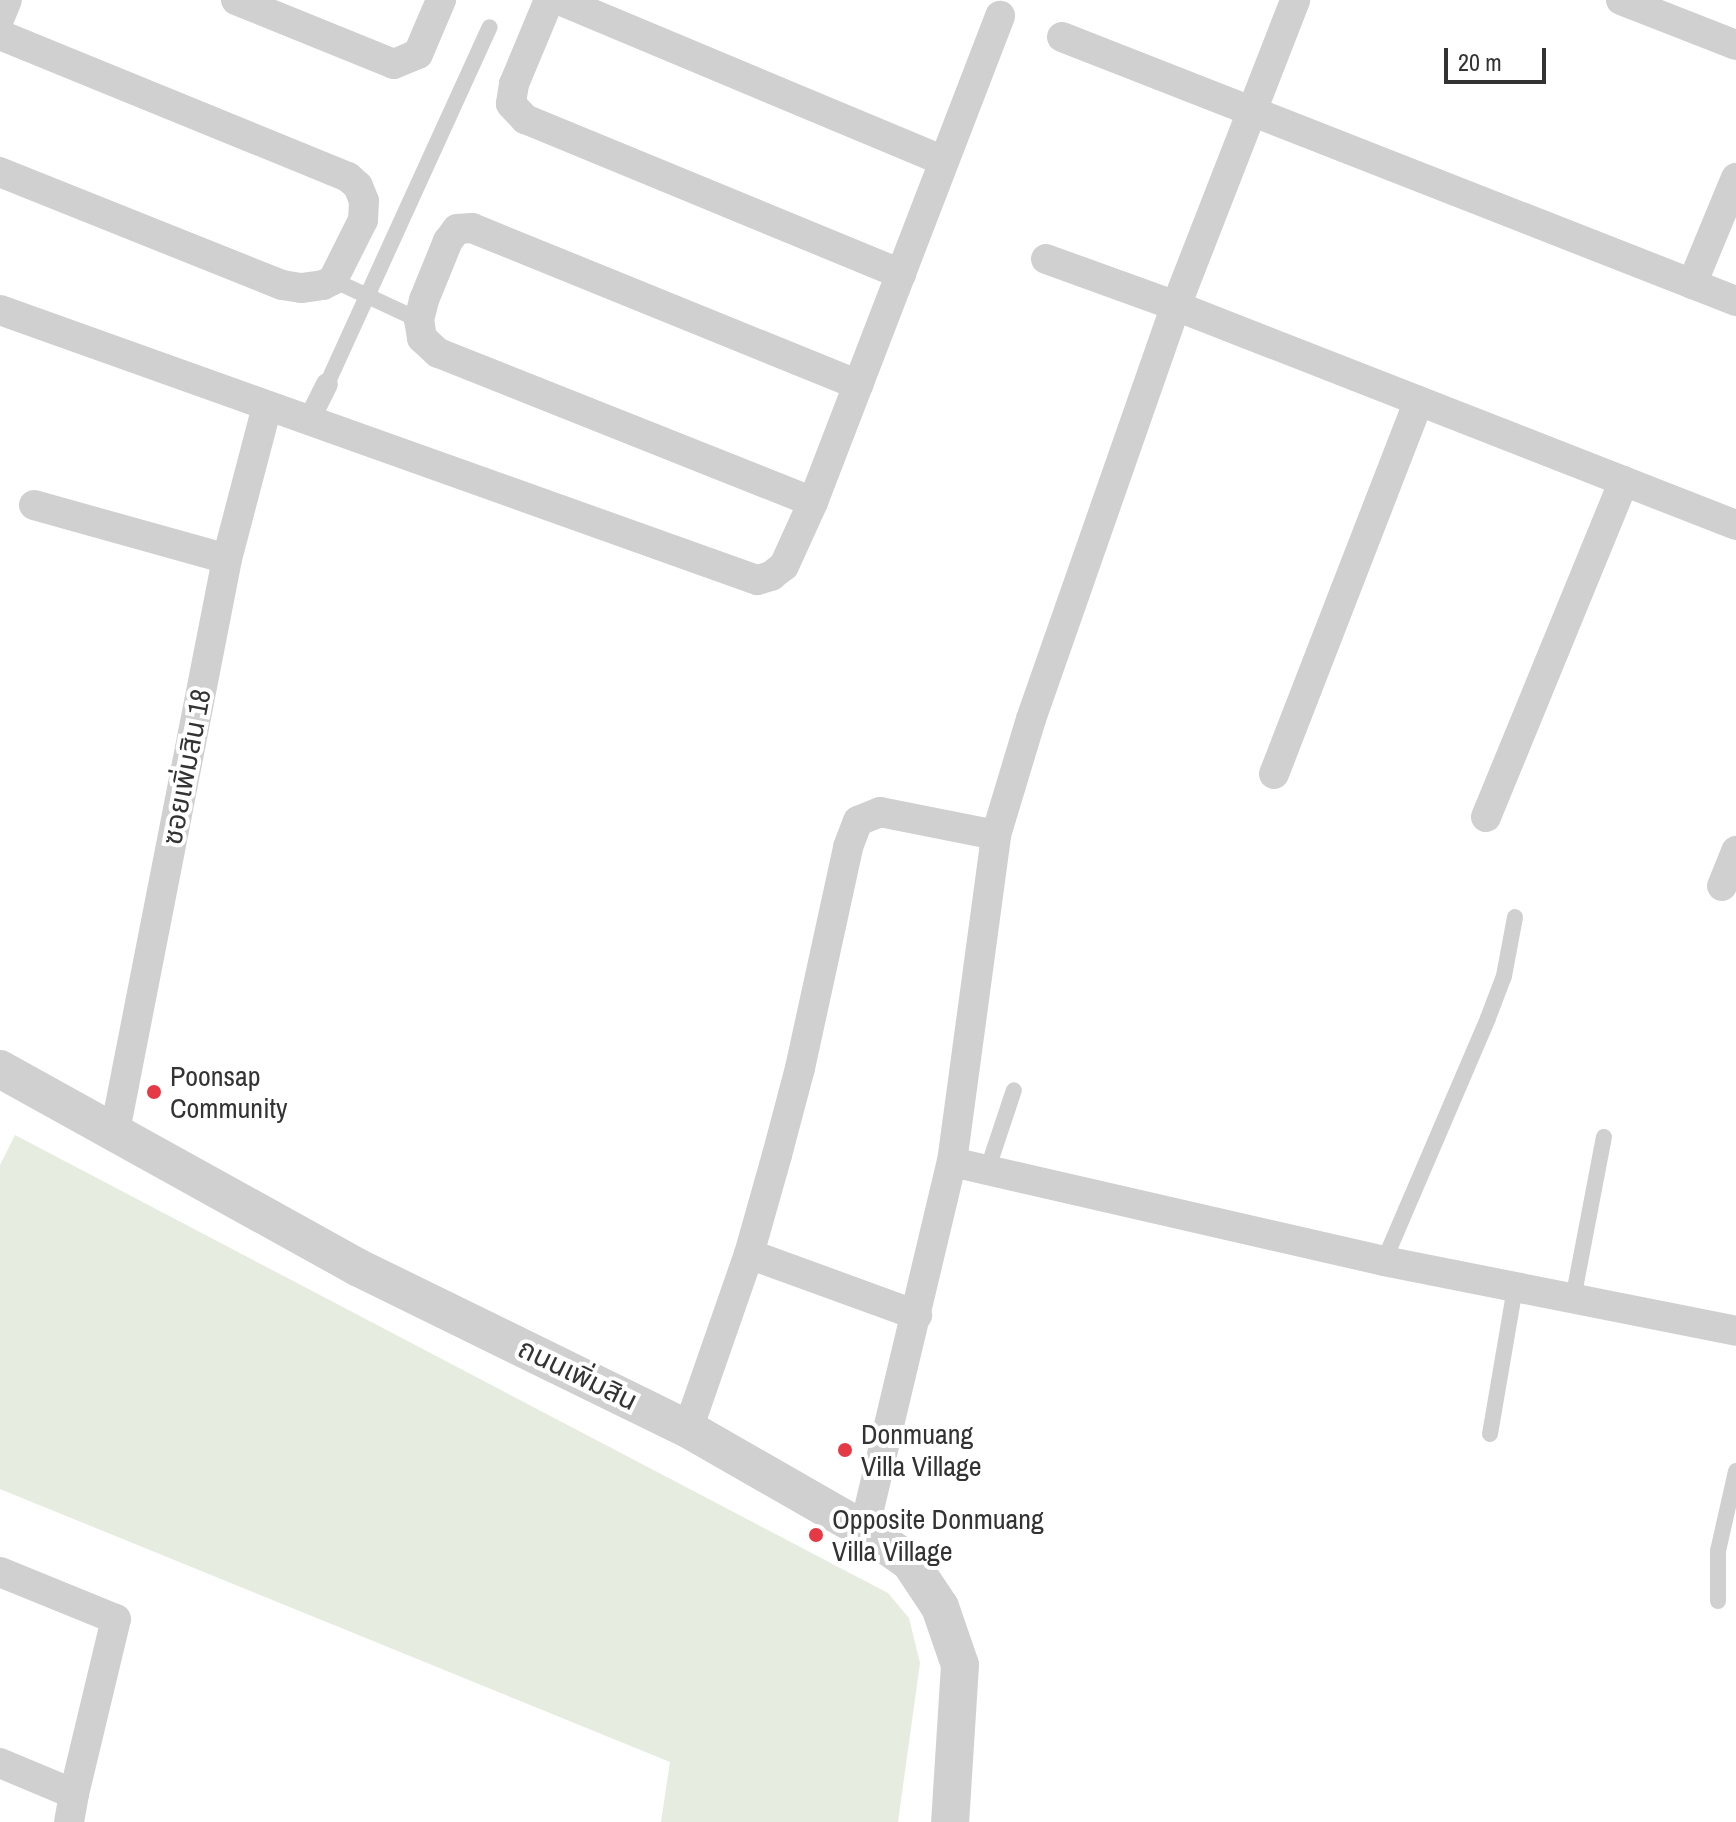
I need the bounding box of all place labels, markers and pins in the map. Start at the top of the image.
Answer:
place label: Poonsap Community [170,1059,287,1125]
marker: Poonsap Community [145,1083,163,1101]
place label: Donmuang Villa Village [861,1417,981,1483]
marker: Donmuang Villa Village [836,1441,854,1459]
place label: Opposite Donmuang Villa Village [832,1502,1044,1568]
marker: Opposite Donmuang Villa Village [807,1526,825,1544]

